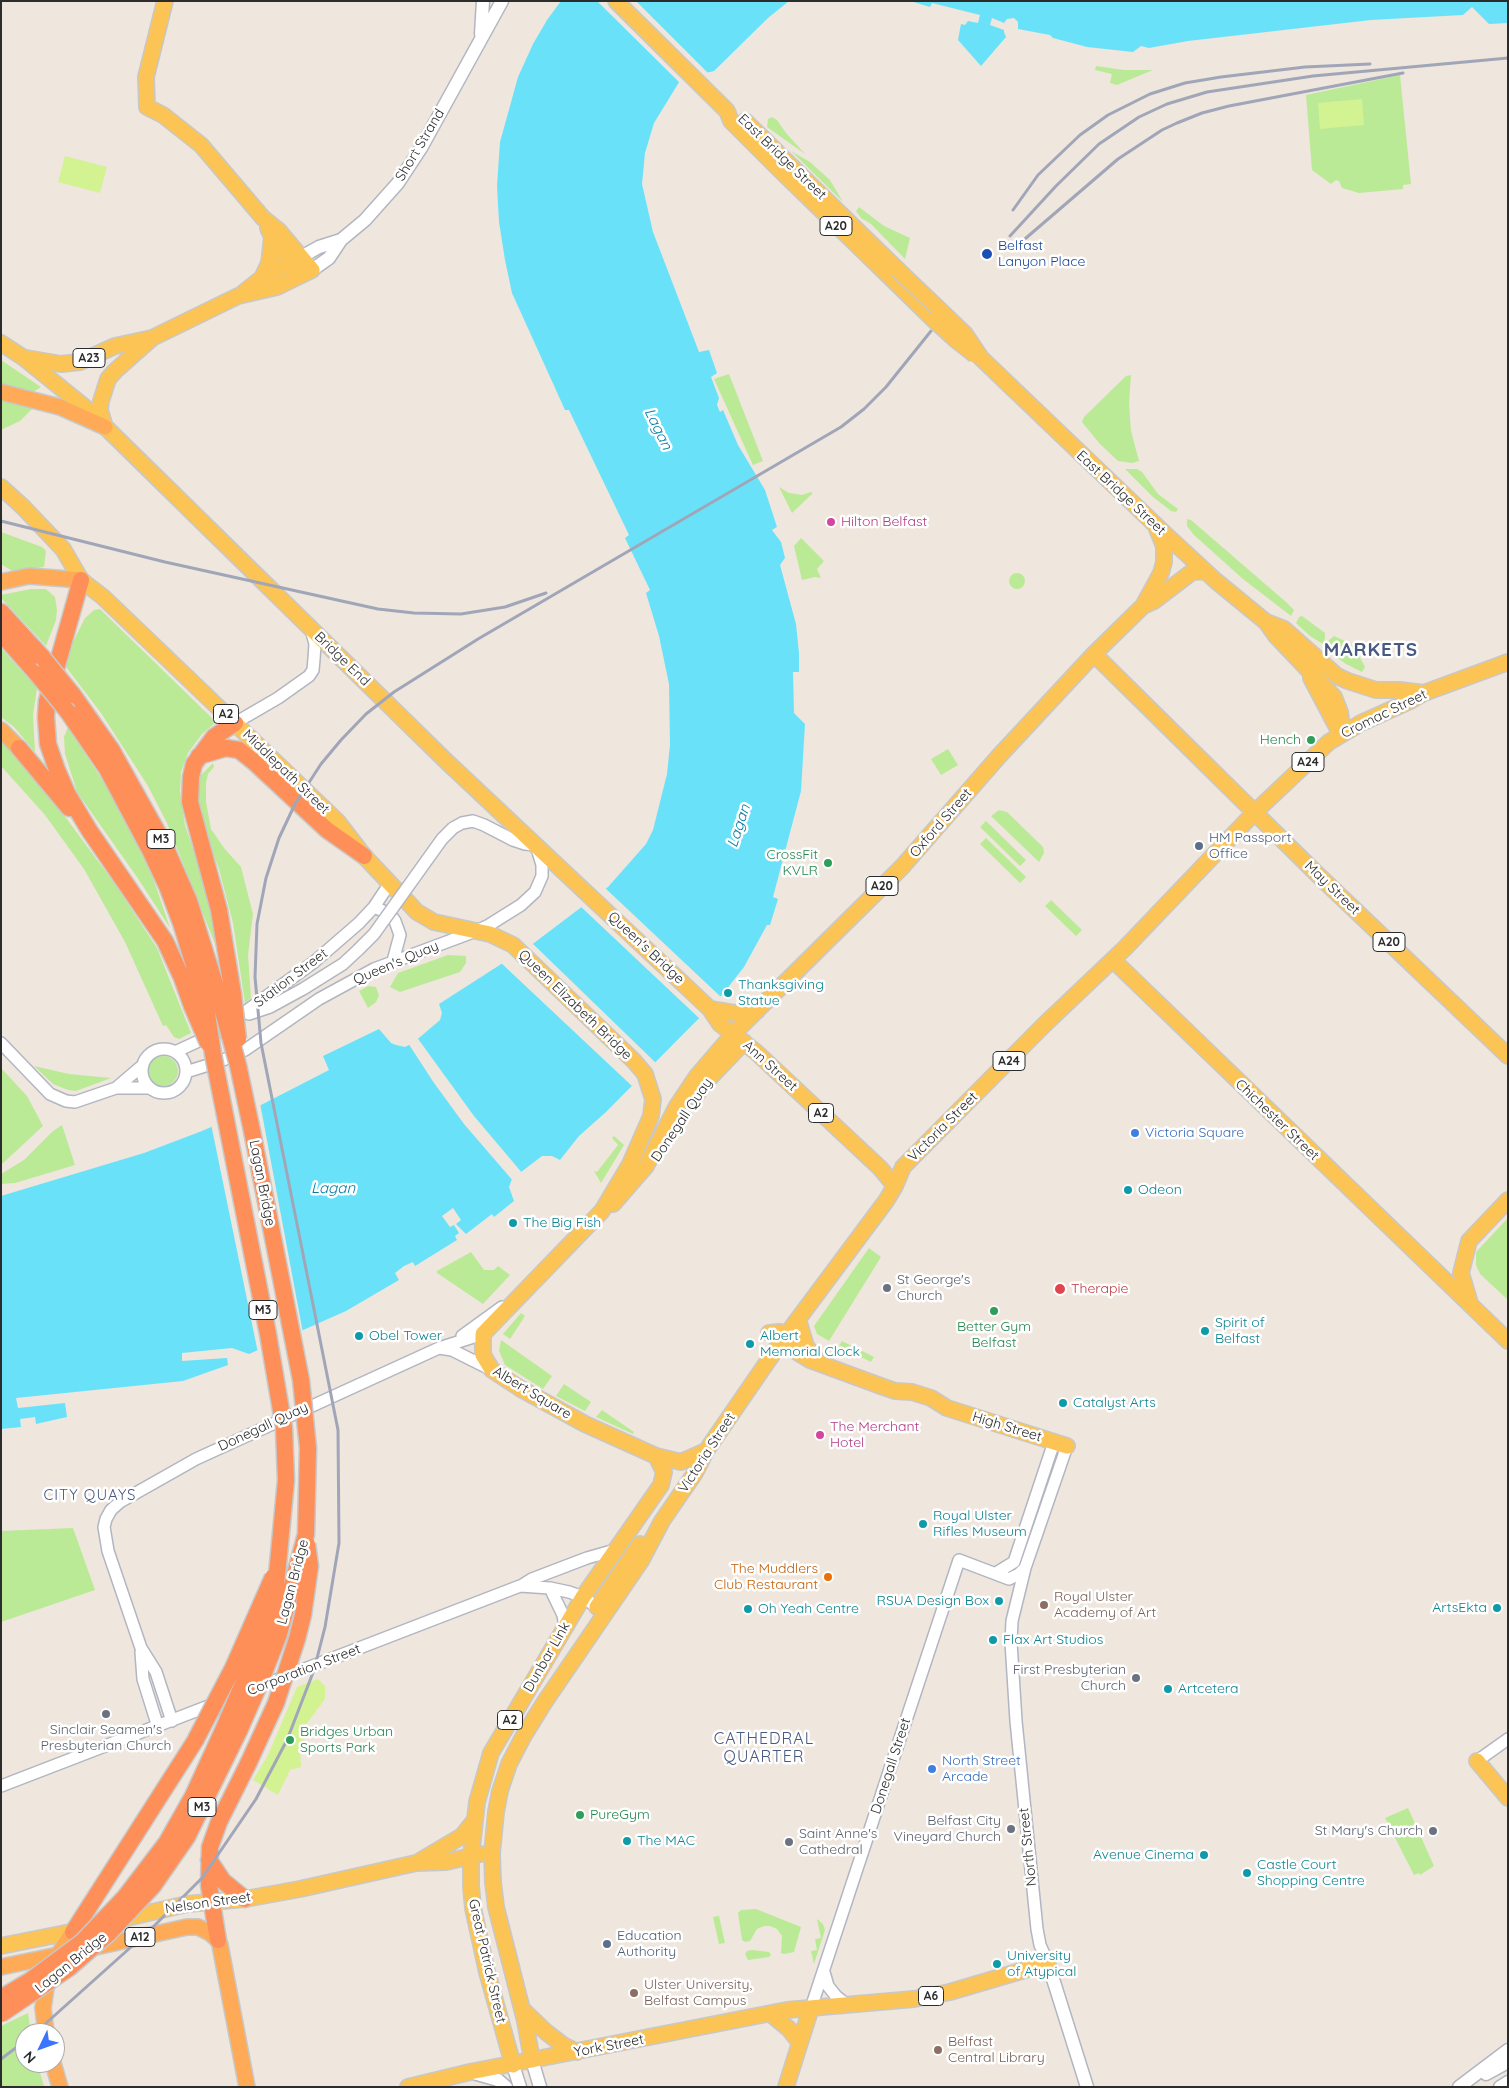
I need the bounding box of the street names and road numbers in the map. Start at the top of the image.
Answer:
street label: Short Strand [392,106,448,184]
street label: East Bridge Street [734,111,830,203]
road number: A20 [820,217,852,236]
road number: A23 [73,348,105,368]
street label: East Bridge Street [1073,447,1169,539]
street label: Bridge End [311,628,373,690]
street label: Cromac Street [1338,686,1430,742]
road number: A2 [214,704,238,724]
street label: Middlepath Street [239,726,333,818]
road number: A24 [1292,752,1324,772]
street label: Oxford Street [906,785,976,861]
road number: M3 [147,830,175,849]
street label: May Street [1301,858,1363,918]
road number: A20 [866,876,898,896]
street label: Queen's Bridge [604,908,688,988]
road number: A20 [1373,932,1405,952]
street label: Queen's Quay [351,937,441,989]
street label: Station Street [251,945,331,1011]
street label: Queen Elizabeth Bridge [515,946,635,1064]
street label: Ann Street [739,1037,801,1095]
road number: A24 [993,1052,1025,1070]
street label: Donegall Quay [648,1075,716,1165]
street label: Chichester Street [1232,1076,1322,1164]
street label: Victoria Street [905,1089,981,1165]
road number: A2 [808,1104,834,1122]
street label: Lagan Bridge [245,1139,279,1227]
road number: M3 [249,1300,277,1320]
street label: Albert Square [490,1363,574,1423]
street label: Donegall Quay [215,1399,311,1455]
street label: High Street [970,1408,1044,1446]
street label: Victoria Street [675,1410,739,1496]
street label: Lagan Bridge [274,1538,312,1626]
street label: Dunbar Link [520,1619,574,1695]
street label: Corporation Street [245,1641,363,1699]
road number: A2 [498,1710,522,1730]
street label: Donegall Street [868,1716,914,1816]
road number: M3 [188,1798,216,1816]
street label: North Street [1016,1807,1040,1887]
street label: Nelson Street [164,1889,252,1917]
street label: Great Patrick Street [465,1897,509,2025]
road number: A12 [125,1928,155,1946]
street label: Lagan Bridge [32,1929,110,1997]
road number: A6 [918,1986,944,2005]
street label: York Street [573,2031,645,2061]

